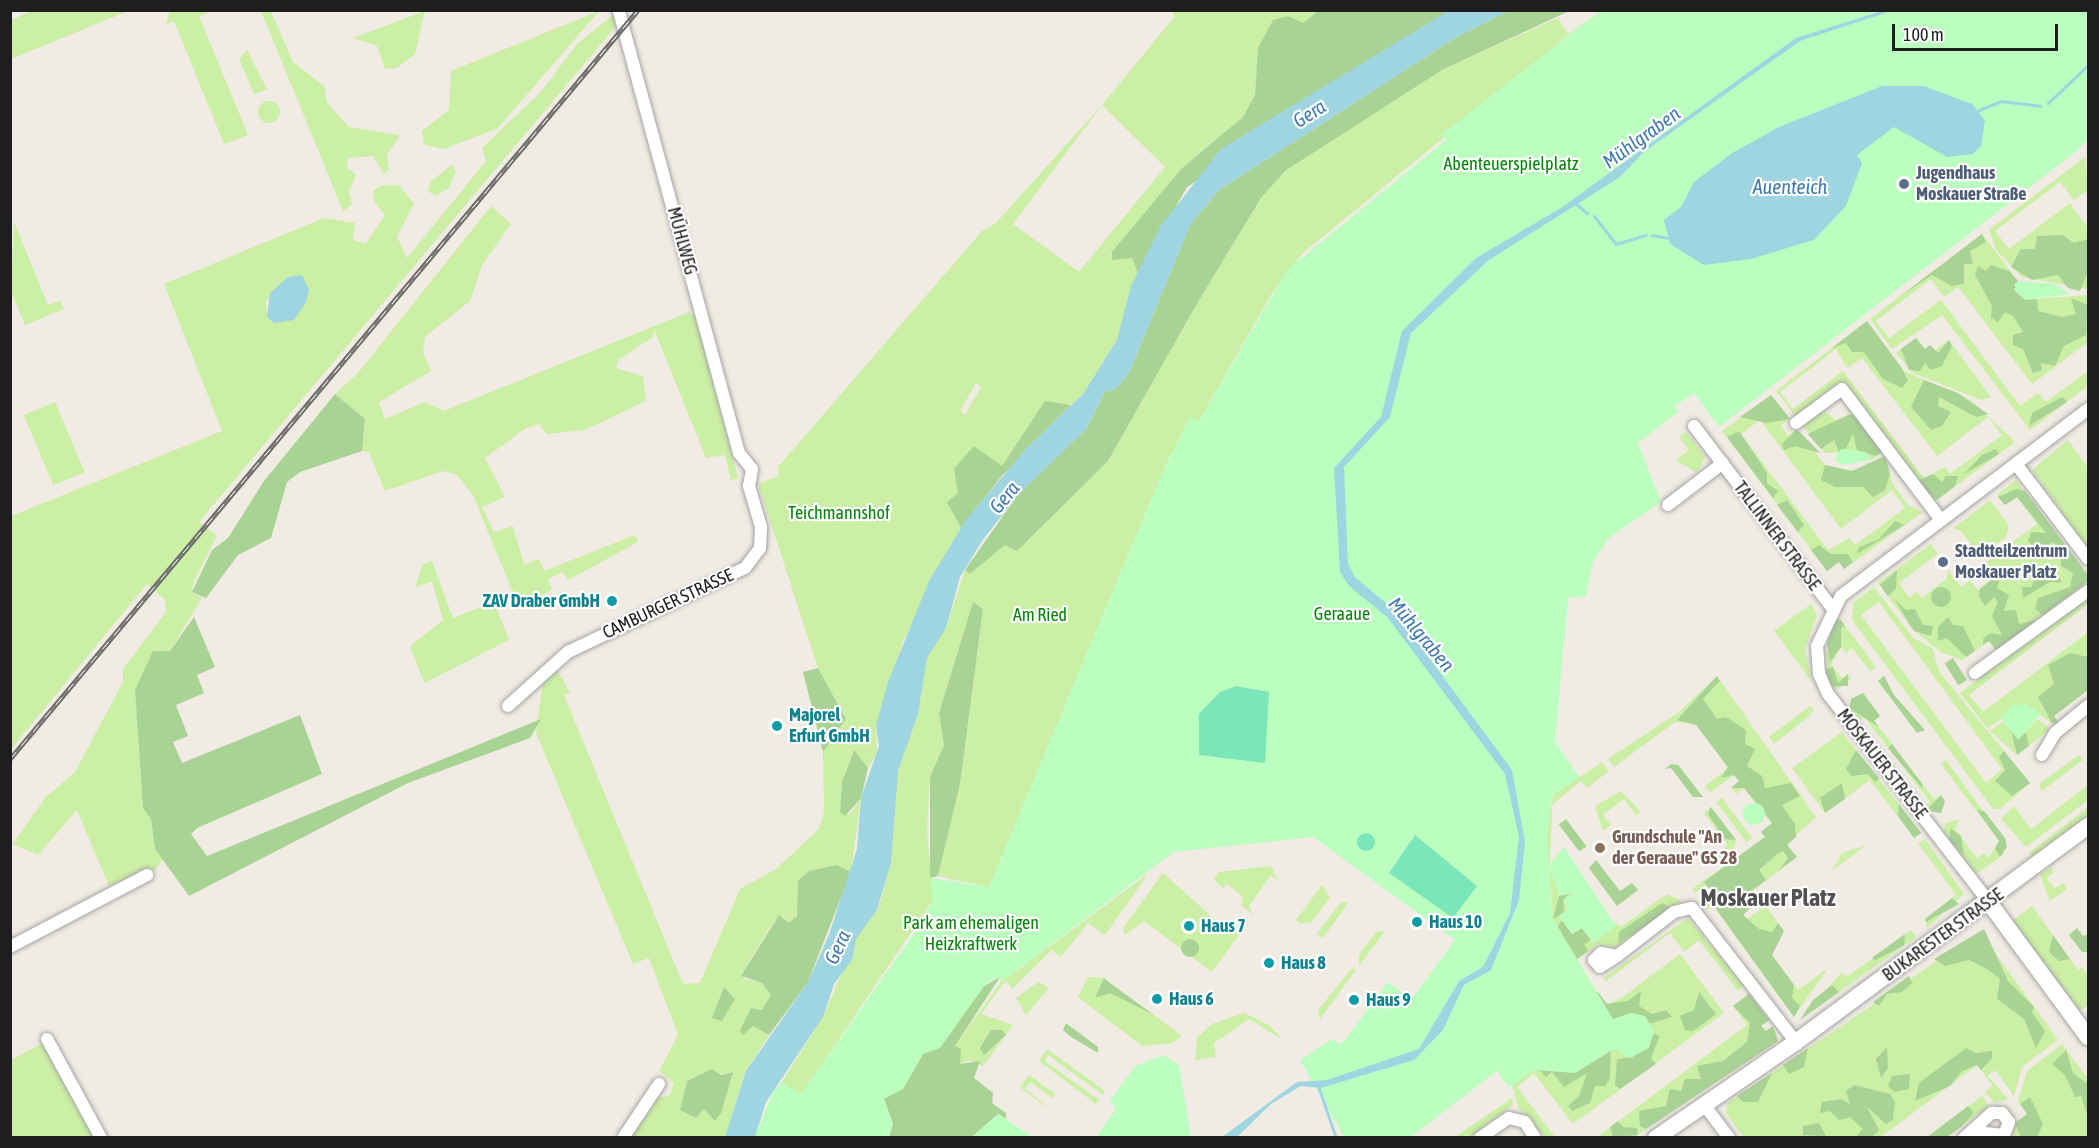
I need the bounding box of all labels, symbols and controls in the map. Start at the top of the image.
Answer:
scale bar [1895,12,2062,50]
text: 100 m [1903,24,1944,45]
water label: Gera [1288,94,1330,132]
water label: Mühlgraben [1598,101,1684,173]
park label: Abenteuerspielplatz [1444,153,1578,175]
place label: Jugendhaus Moskauer Straße [1916,163,2027,206]
water label: Auenteich [1753,174,1827,198]
marker: Jugendhaus Moskauer Straße [1897,177,1911,191]
street label: MÜHLWEG [663,205,701,277]
water label: Gera [984,476,1024,518]
street label: TALLINNER STRASSE [1729,477,1825,595]
park label: Teichmannshof [788,502,890,524]
place label: Stadtteilzentrum Moskauer Platz [1955,541,2067,584]
marker: Stadtteilzentrum Moskauer Platz [1936,555,1950,569]
street label: CAMBURGER STRASSE [599,564,737,644]
place label: ZAV Draber GmbH [483,590,600,612]
water label: Mühlgraben [1384,592,1460,676]
marker: ZAV Draber GmbH [605,594,619,608]
park label: Geraaue [1314,603,1370,625]
park label: Am Ried [1013,604,1067,626]
place label: Majorel Erfurt GmbH [789,705,870,748]
street label: MOSKAUER STRASSE [1832,705,1932,823]
marker: Majorel Erfurt GmbH [770,719,784,733]
place label: Grundschule "An der Geraaue" GS 28 [1612,827,1737,870]
marker: Grundschule "An der Geraaue" GS 28 [1593,841,1607,855]
district label: Moskauer Platz [1700,884,1836,912]
street label: BUKARESTER STRASSE [1878,884,2008,986]
place label: Haus 10 [1429,911,1482,933]
park label: Park am ehemaligen Heizkraftwerk [903,913,1039,956]
place label: Haus 7 [1201,915,1246,937]
marker: Haus 10 [1410,915,1424,929]
marker: Haus 7 [1182,919,1196,933]
water label: Gera [819,926,855,968]
place label: Haus 8 [1281,952,1326,974]
marker: Haus 8 [1262,956,1276,970]
place label: Haus 6 [1169,988,1214,1010]
place label: Haus 9 [1366,989,1411,1011]
marker: Haus 6 [1150,992,1164,1006]
marker: Haus 9 [1347,993,1361,1007]

